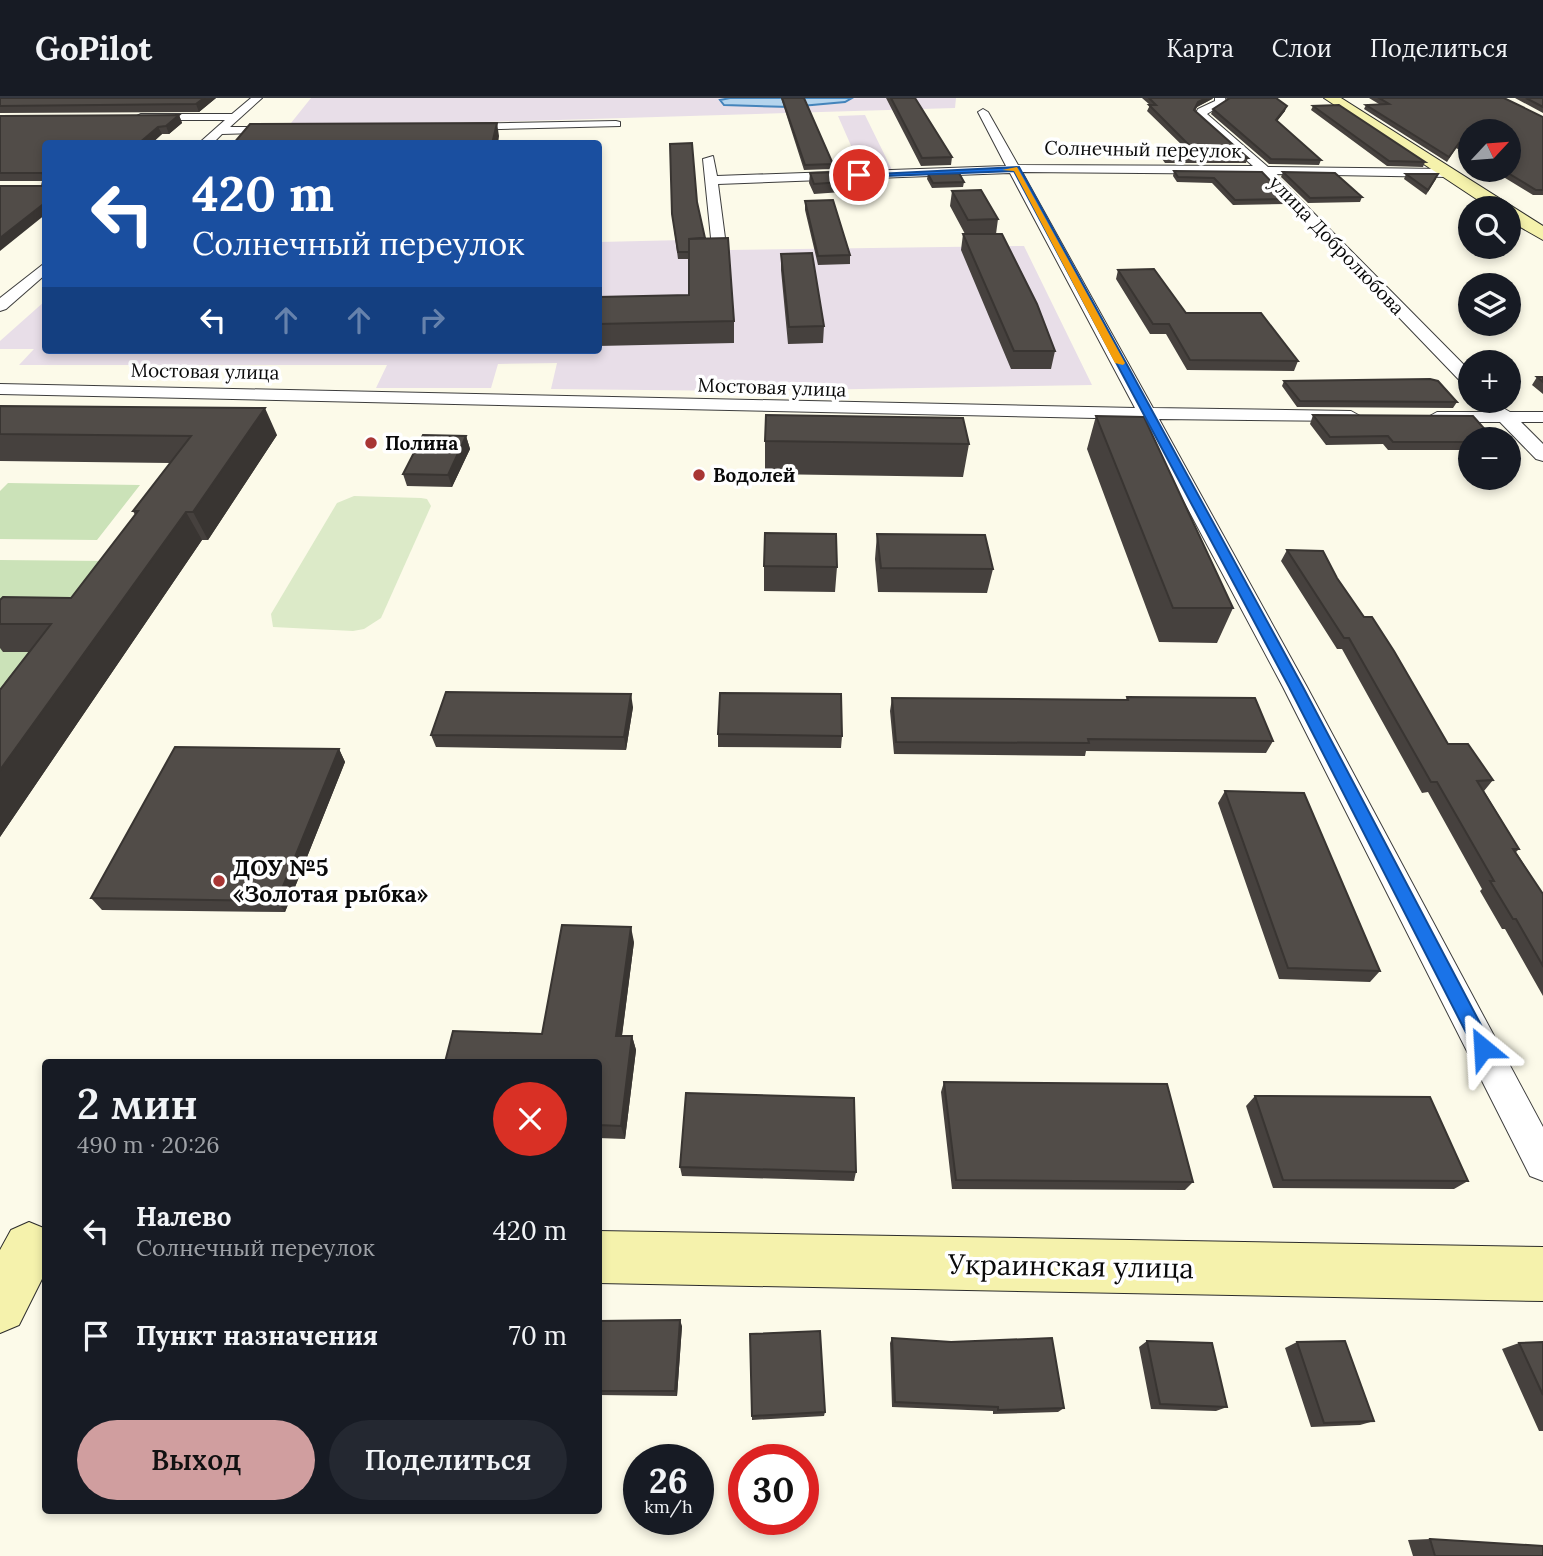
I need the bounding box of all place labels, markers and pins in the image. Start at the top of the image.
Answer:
pin [829,145,889,205]
place label: Полина [385,431,458,455]
marker: Полина [363,435,379,451]
place label: Водолей [713,463,795,487]
marker: Водолей [691,467,707,483]
place label: ДОУ №5 «Золотая рыбка» [233,853,428,908]
marker: ДОУ №5 «Золотая рыбка» [211,873,227,889]

